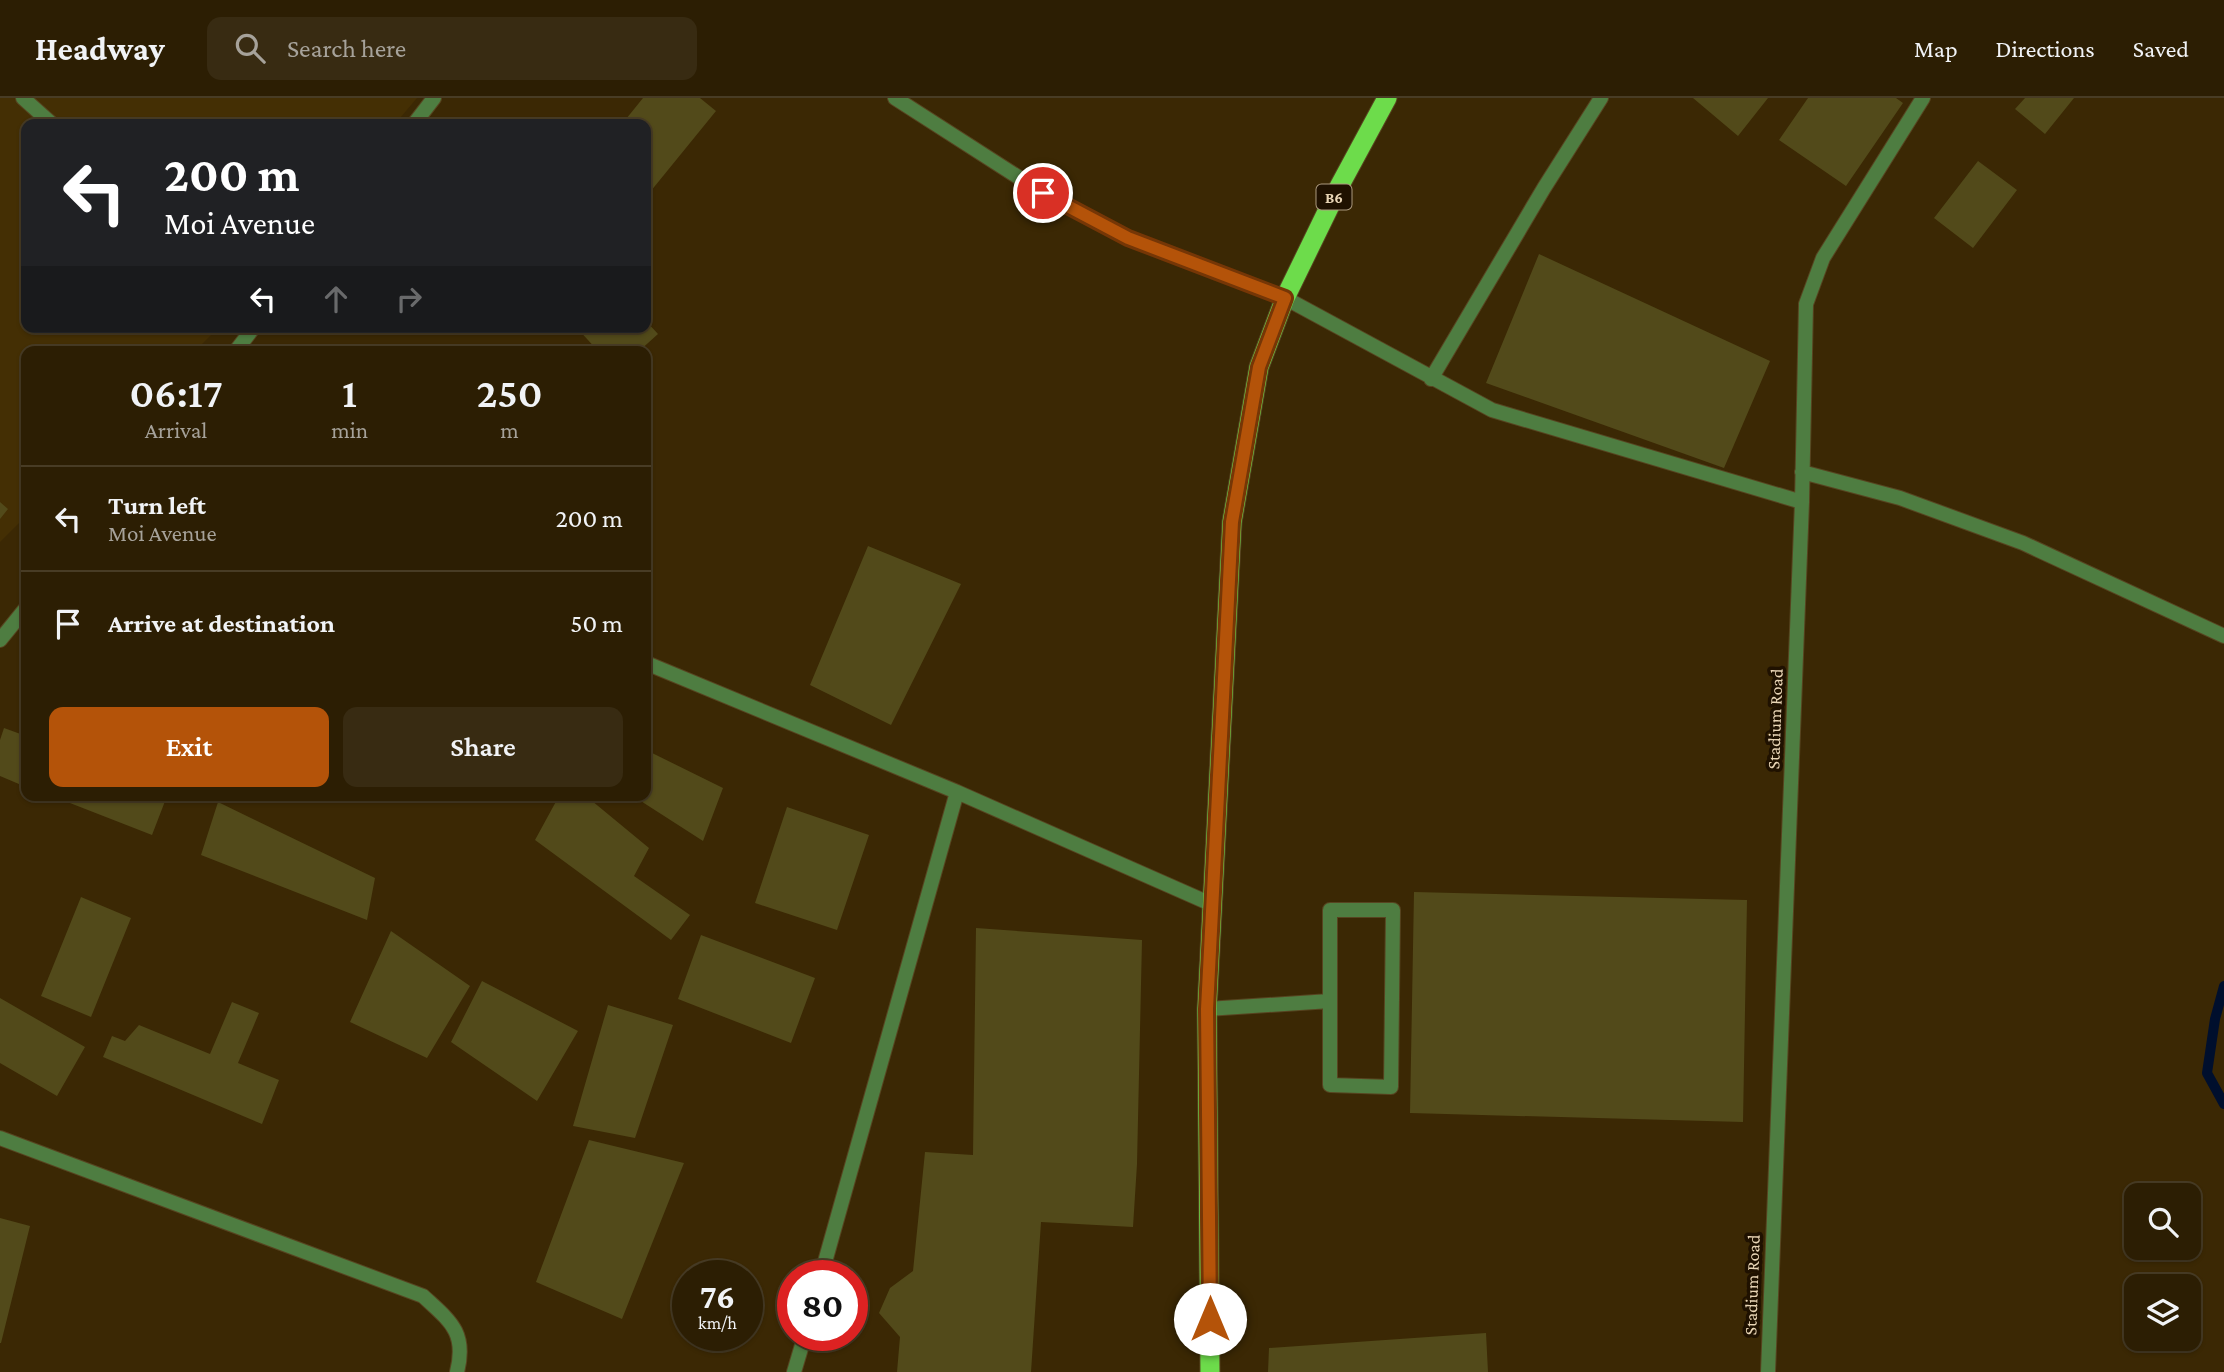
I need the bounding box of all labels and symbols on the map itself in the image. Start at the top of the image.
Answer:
pin [1013,163,1073,223]
road number: B6 [1316,184,1352,209]
street label: Stadium Road [1763,668,1787,770]
street label: Stadium Road [1740,1234,1764,1336]
speed limit sign: 80 [777,1260,868,1351]
position arrow [1173,1282,1247,1356]

